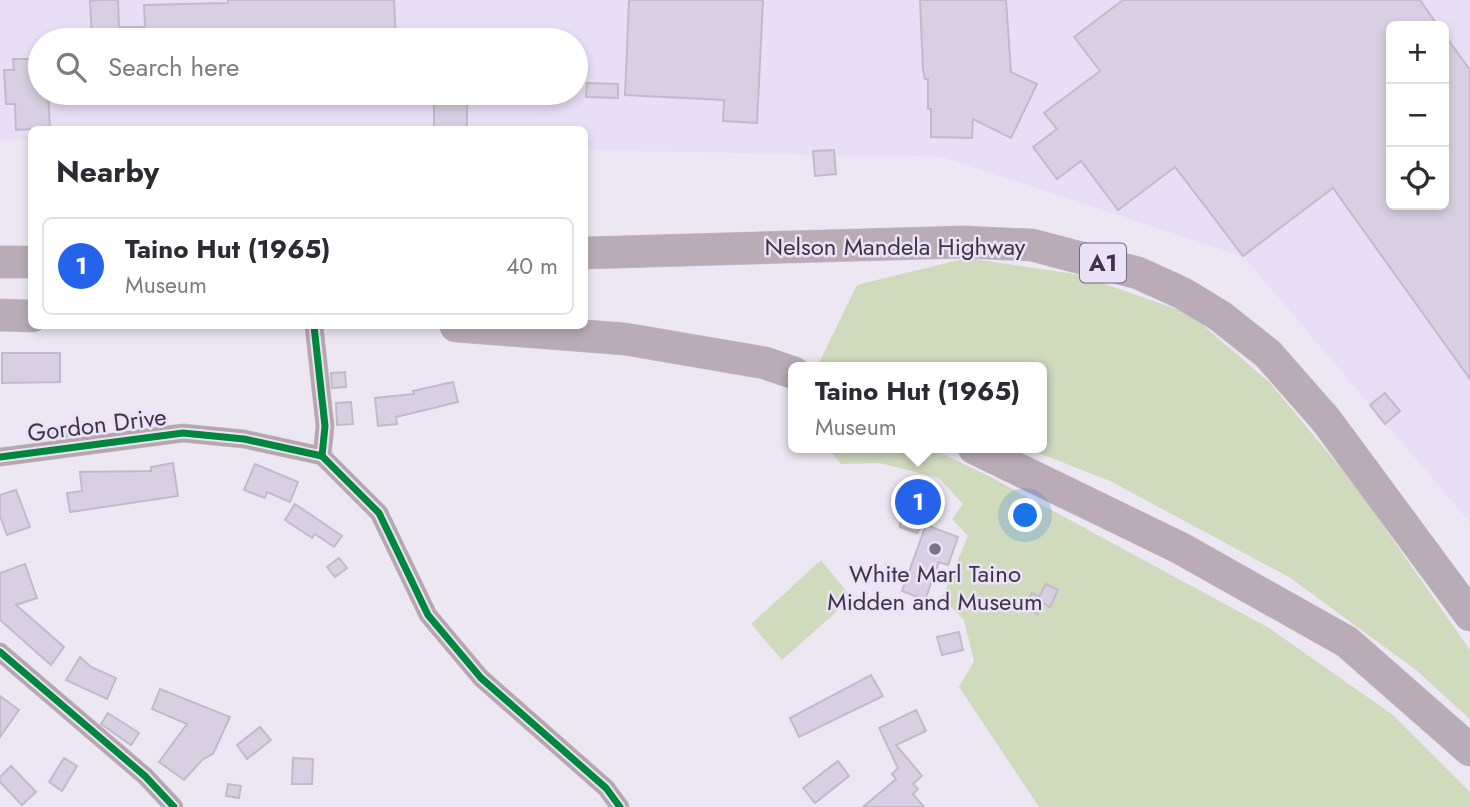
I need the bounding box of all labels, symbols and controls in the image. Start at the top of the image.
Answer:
map controls [1386,21,1449,210]
button: + [1386,21,1449,84]
search box [28,28,588,105]
icon: search [52,48,90,86]
text: Search here [108,48,240,86]
button: − [1386,84,1449,147]
button: locate [1386,147,1449,210]
text: Nearby [56,150,159,193]
street label: Nelson Mandela Highway [765,229,1026,264]
text: Taino Hut (1965) [125,230,330,268]
road number: A1 [1080,244,1126,282]
text: 1 [75,249,87,283]
text: 40 m [506,249,558,283]
text: Museum [125,268,207,302]
popup [788,362,1047,453]
text: Taino Hut (1965) [815,372,1020,410]
street label: Gordon Drive [25,399,168,450]
text: Museum [815,410,897,444]
pin: 1 [895,476,941,528]
your location [1008,498,1042,532]
marker: White Marl Taino Midden and Museum [927,541,943,557]
place label: White Marl Taino Midden and Museum [827,556,1043,619]

